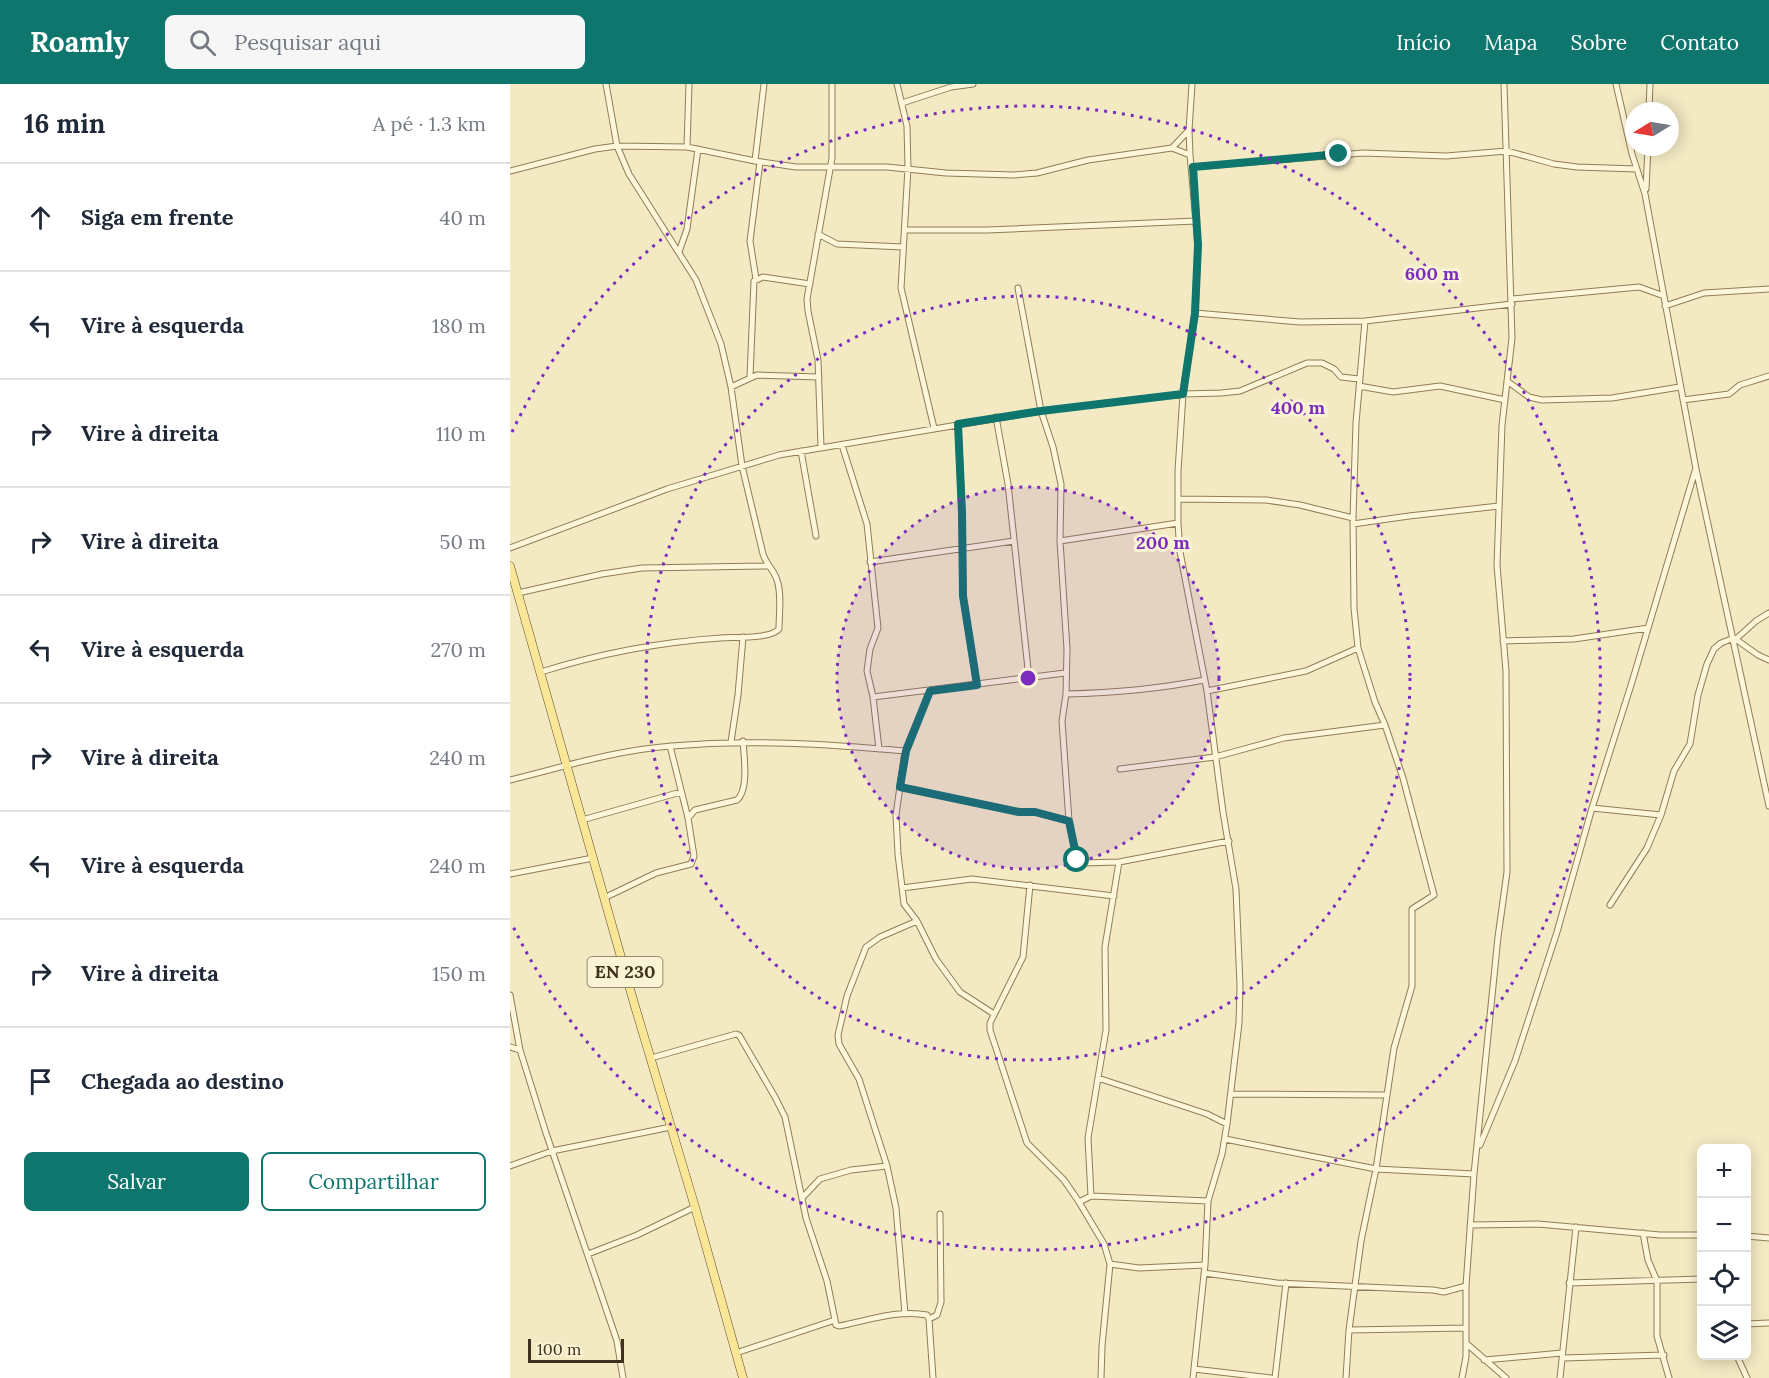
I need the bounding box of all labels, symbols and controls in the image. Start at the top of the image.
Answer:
search box [165,15,585,69]
text: Roamly [30,24,129,60]
icon: search [186,26,219,59]
text: Pesquisar aqui [234,28,381,56]
text: Início [1396,29,1451,56]
text: Mapa [1484,29,1538,56]
text: Sobre [1571,29,1627,56]
text: Contato [1660,29,1739,56]
north arrow [1625,102,1679,156]
text: 16 min [24,107,105,140]
text: A pé · 1.3 km [373,111,486,136]
route end [1325,140,1351,166]
icon: ahead [24,201,57,234]
text: Siga em frente [81,203,234,231]
text: 40 m [440,205,486,230]
text: 600 m [1405,262,1460,285]
icon: left [24,309,57,342]
text: Vire à esquerda [81,311,244,339]
text: 180 m [432,313,486,338]
text: 400 m [1271,396,1325,419]
icon: right [24,417,57,450]
text: Vire à direita [81,419,219,447]
text: 110 m [436,421,486,446]
icon: right [24,525,57,558]
text: Vire à direita [81,527,219,555]
text: 50 m [440,529,486,554]
text: 200 m [1136,531,1190,554]
icon: left [24,633,57,666]
text: Vire à esquerda [81,635,244,663]
text: 270 m [430,637,486,662]
centre of rings [1018,668,1038,688]
icon: right [24,741,57,774]
text: Vire à direita [81,743,219,771]
text: 240 m [429,745,486,770]
route start [1063,846,1089,872]
icon: left [24,849,57,882]
text: Vire à esquerda [81,851,244,879]
text: 240 m [429,853,486,878]
icon: right [24,957,57,990]
road number: EN 230 [588,957,662,987]
text: Vire à direita [81,959,219,987]
text: 150 m [432,961,486,986]
icon: arrive [24,1065,57,1098]
text: Chegada ao destino [81,1067,284,1095]
map controls [1697,1144,1751,1360]
button: + [1697,1144,1751,1198]
button: Salvar [24,1152,249,1211]
button: Compartilhar [261,1152,486,1211]
button: − [1697,1198,1751,1252]
button: locate [1697,1252,1751,1306]
button: layers [1697,1306,1751,1360]
scale bar [528,1336,624,1364]
text: 100 m [537,1339,581,1359]

